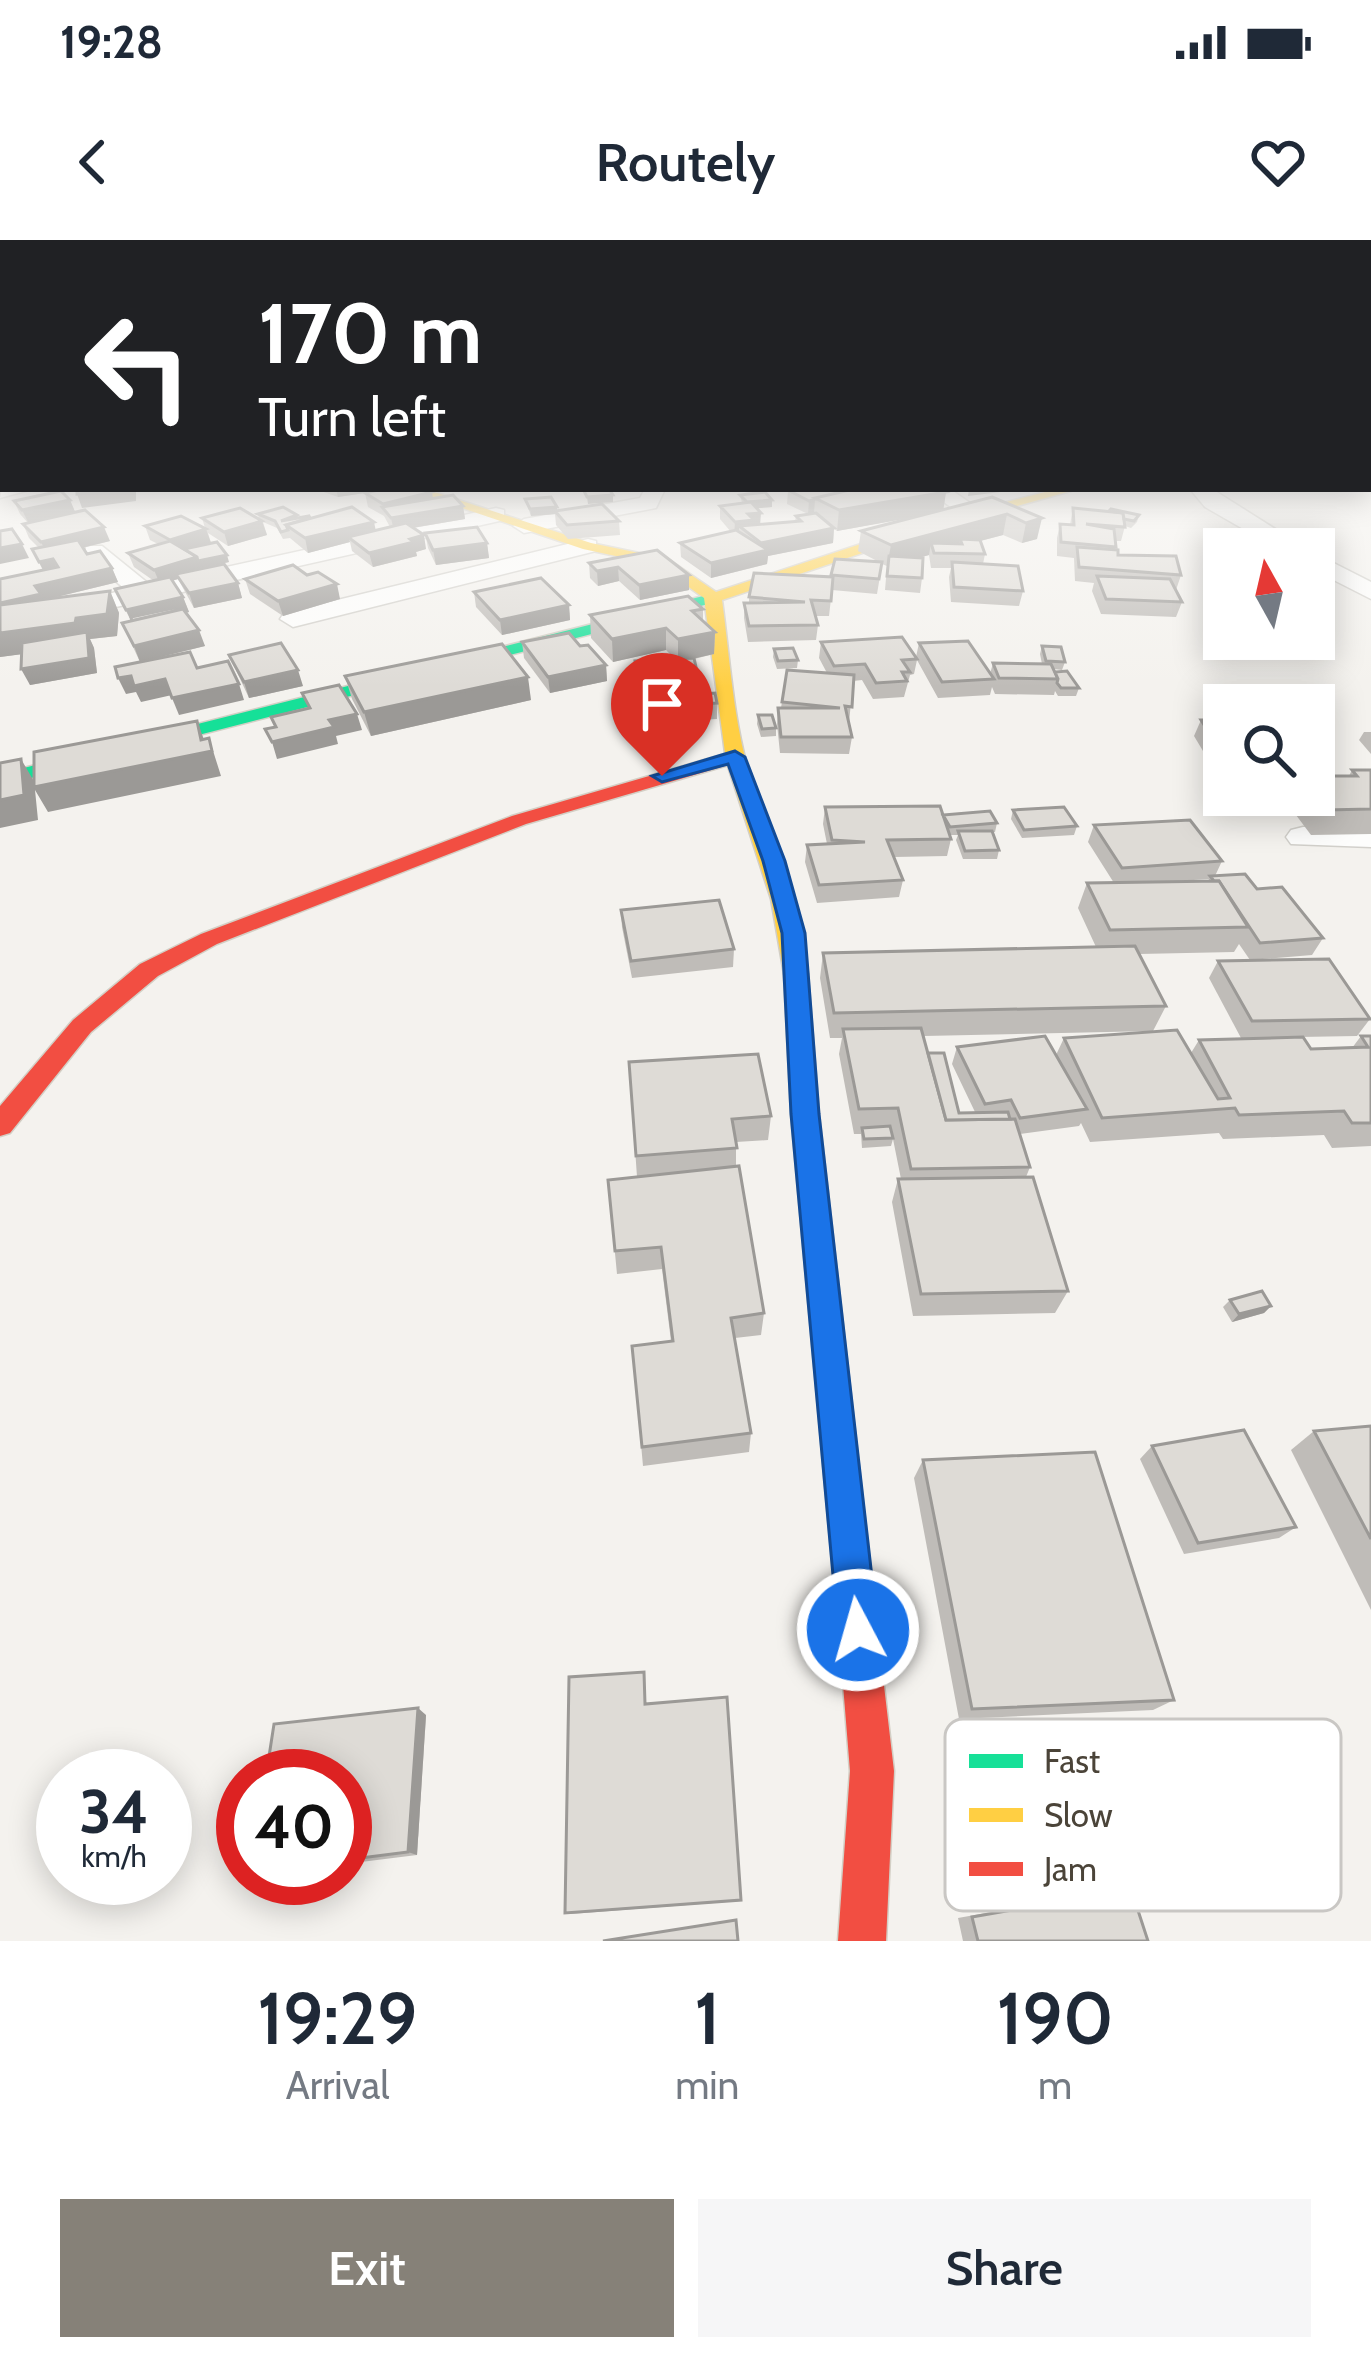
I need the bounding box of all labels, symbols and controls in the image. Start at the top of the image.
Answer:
text: 19:28 [60,15,163,69]
icon: back [60,129,126,195]
text: Routely [596,129,775,195]
icon: heart [1245,129,1311,195]
text: 170 m [258,282,482,384]
icon: left [60,288,216,444]
text: Turn left [258,384,446,450]
north arrow [1203,528,1335,660]
map controls [1203,528,1335,816]
pin [611,653,713,776]
icon: arrive [629,671,695,737]
button: search [1203,684,1335,816]
position arrow [795,1567,921,1693]
legend [945,1719,1341,1911]
text: Fast [1044,1741,1100,1781]
speed limit sign: 40 [216,1749,372,1905]
text: 34 [79,1775,149,1848]
text: Slow [1044,1795,1113,1835]
text: km/h [81,1838,147,1875]
text: Jam [1043,1849,1097,1889]
text: 19:29 [257,1975,418,2062]
text: 1 [695,1975,720,2062]
text: 190 [997,1975,1114,2062]
text: Arrival [286,2061,389,2109]
text: min [675,2061,739,2109]
text: m [1038,2061,1072,2109]
button: Exit [60,2199,674,2337]
button: Share [698,2199,1311,2337]

